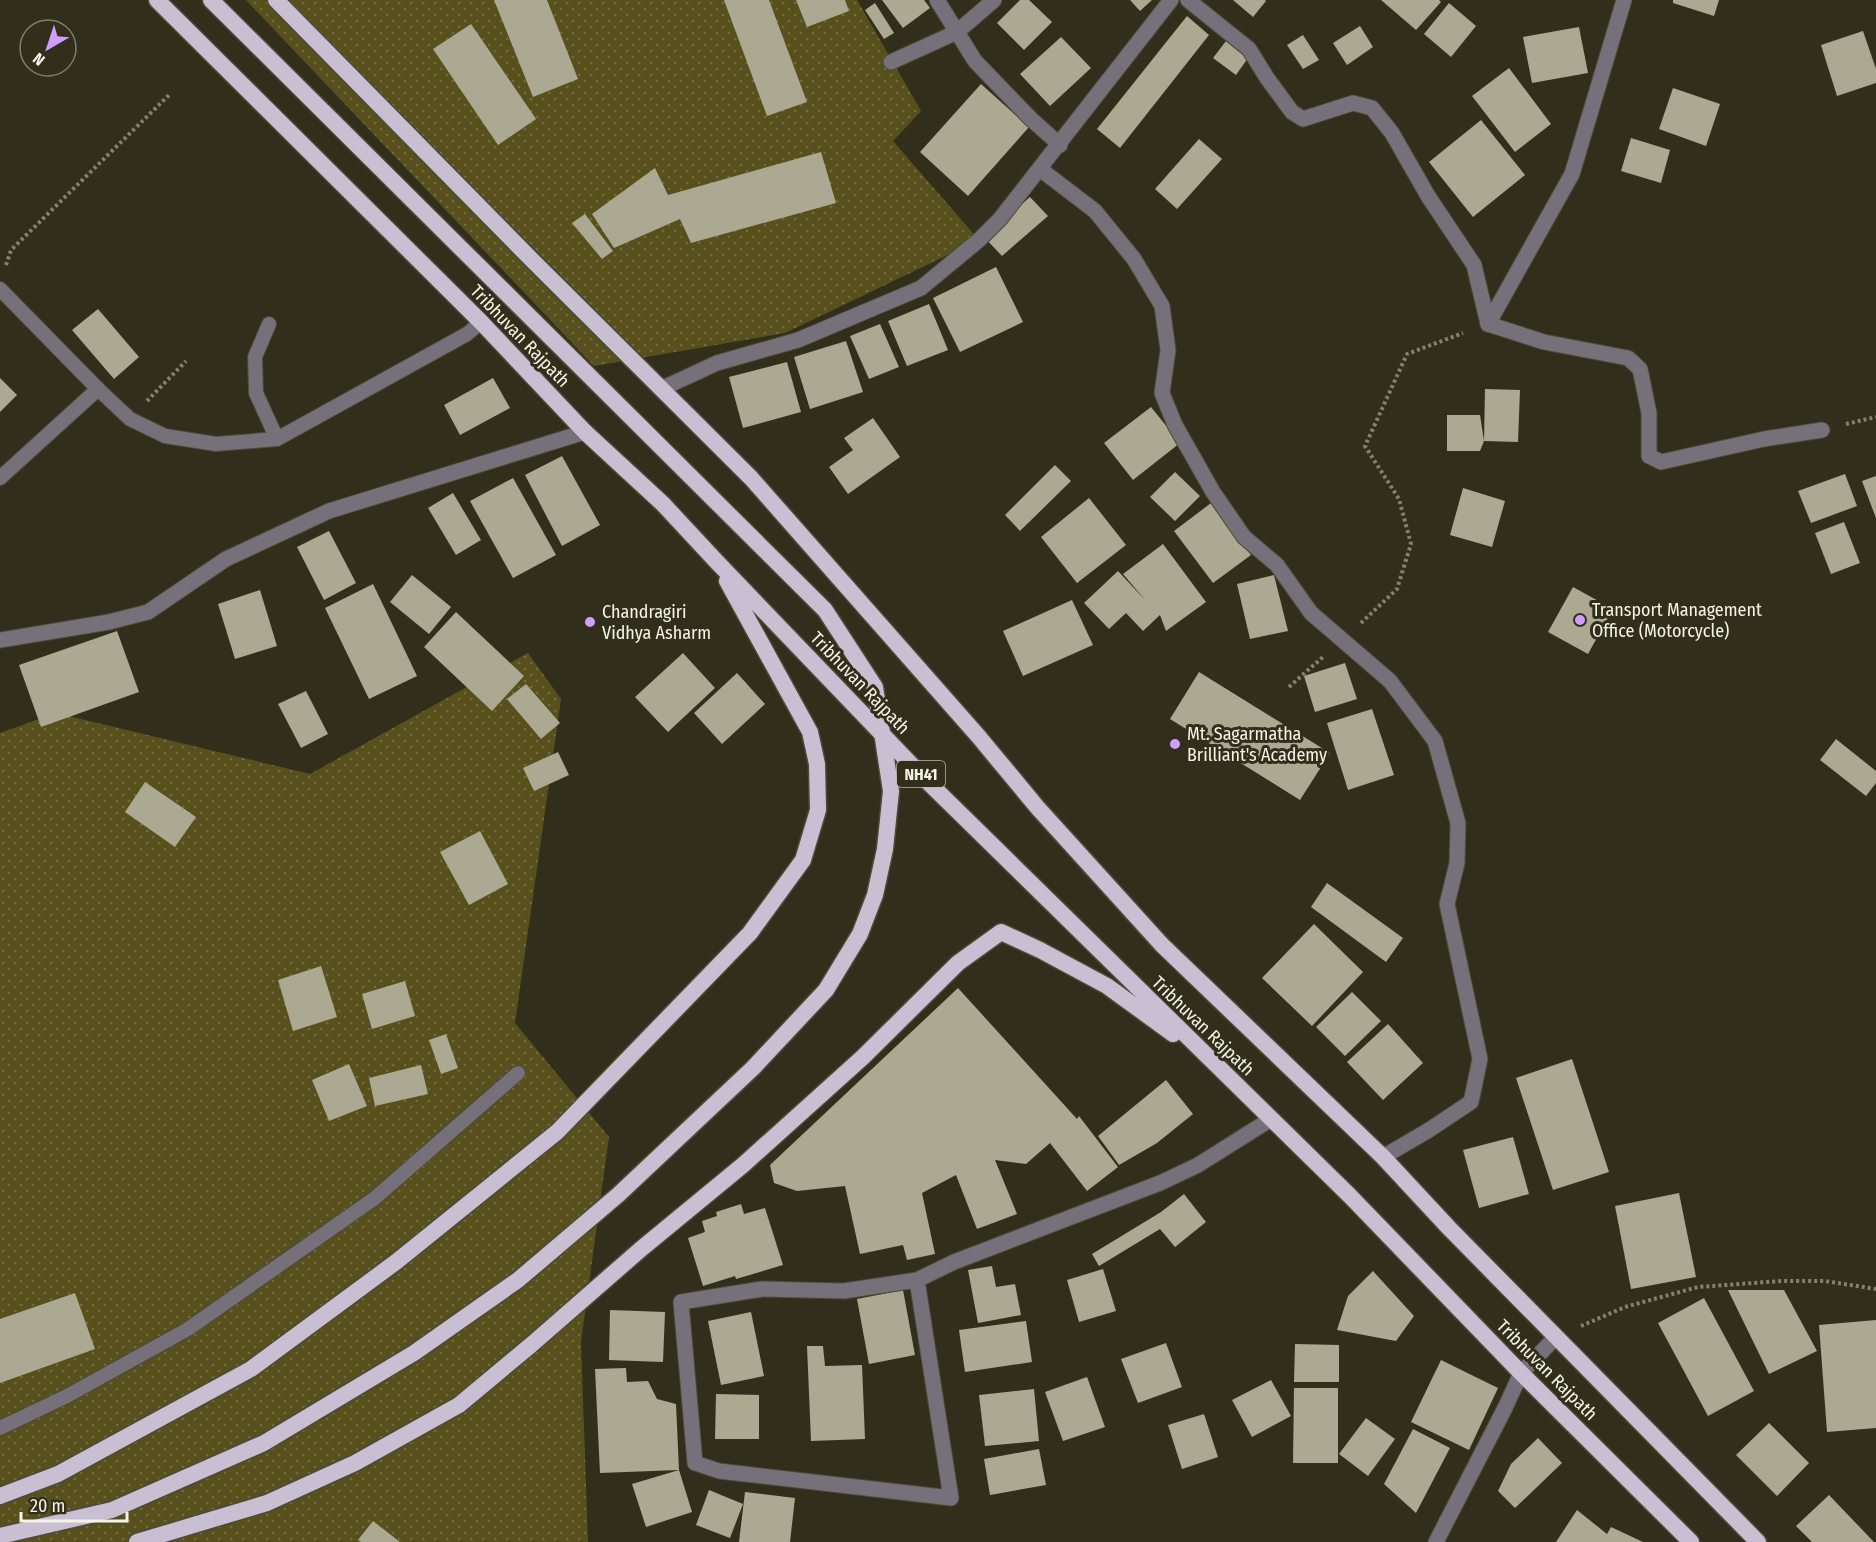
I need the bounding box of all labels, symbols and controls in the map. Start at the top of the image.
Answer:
north arrow [18,18,78,78]
text: N [29,49,49,70]
street label: Tribhuvan Rajpath [466,280,574,392]
place label: Transport Management Office (Motorcycle) [1592,599,1762,642]
place label: Chandragiri Vidhya Asharm [602,601,711,644]
marker: Transport Management Office (Motorcycle) [1573,613,1587,627]
marker: Chandragiri Vidhya Asharm [583,615,597,629]
street label: Tribhuvan Rajpath [806,627,914,739]
place label: Mt. Sagarmatha Brilliant's Academy [1187,723,1327,766]
marker: Mt. Sagarmatha Brilliant's Academy [1168,737,1182,751]
road number: NH41 [897,761,945,787]
street label: Tribhuvan Rajpath [1147,972,1259,1080]
street label: Tribhuvan Rajpath [1492,1315,1602,1425]
scale bar [21,1485,128,1523]
text: 20 m [30,1495,65,1517]

